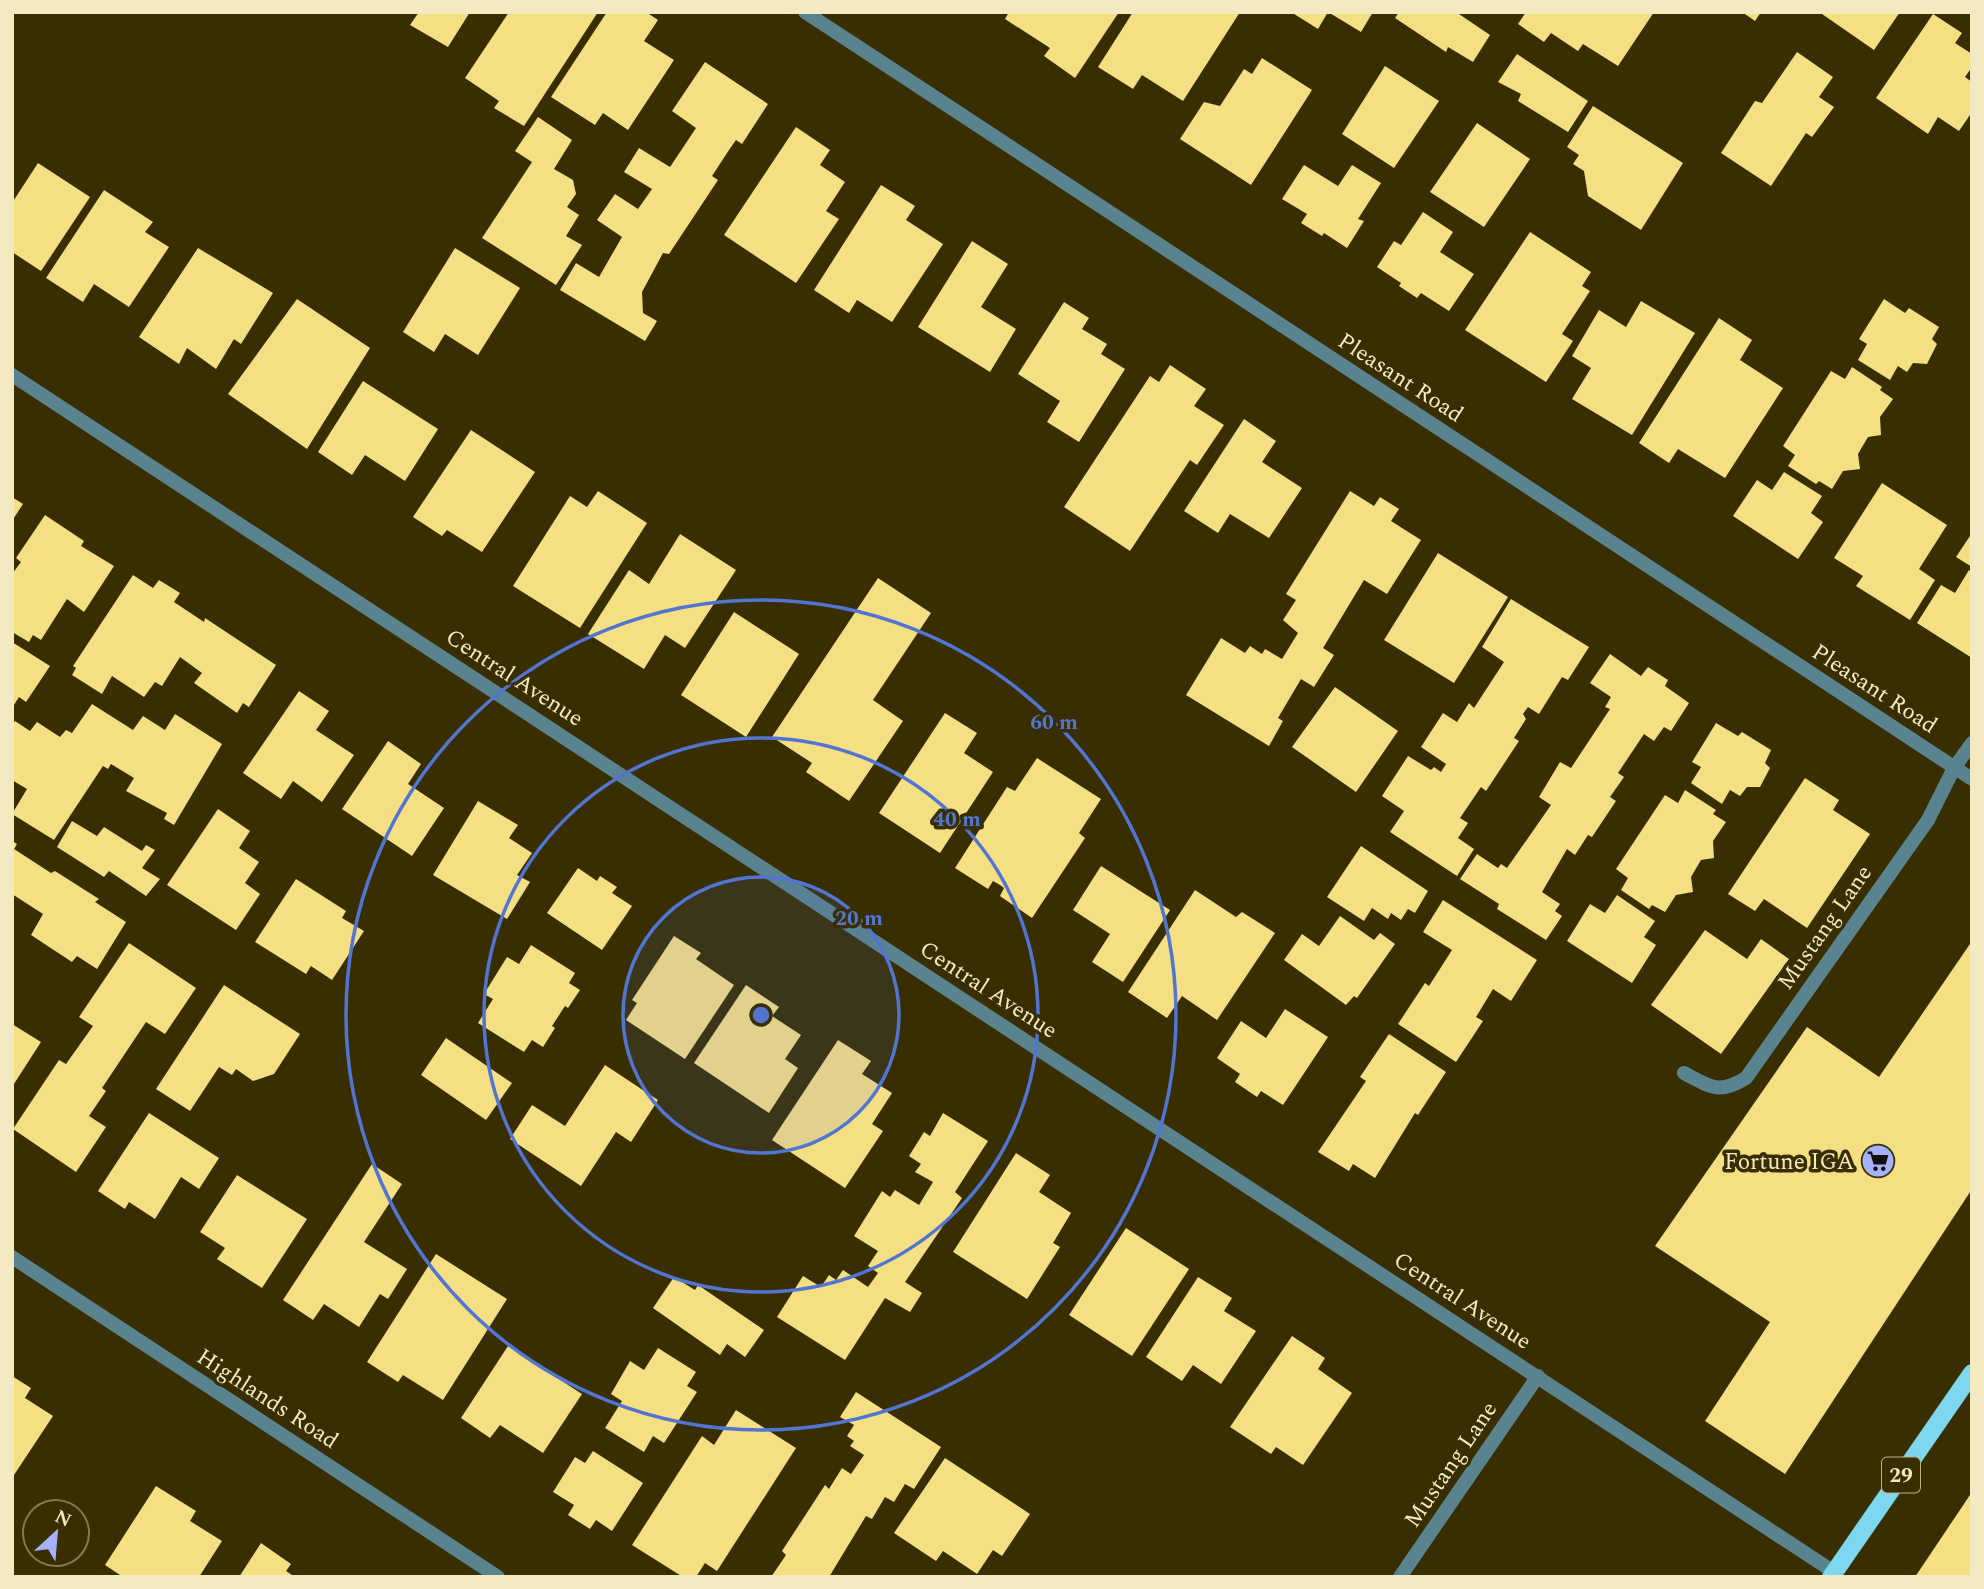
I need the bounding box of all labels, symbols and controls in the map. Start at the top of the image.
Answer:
street label: Pleasant Road [1330,324,1470,432]
street label: Central Avenue [438,620,590,736]
street label: Pleasant Road [1804,635,1944,743]
text: 60 m [1030,707,1078,739]
text: 40 m [933,804,981,836]
street label: Mustang Lane [1769,858,1881,998]
text: 20 m [835,903,883,935]
street label: Central Avenue [912,932,1064,1048]
centre of rings [749,1003,773,1027]
supermarket icon: Fortune IGA [1859,1142,1897,1180]
place label: Fortune IGA [1724,1145,1854,1180]
street label: Central Avenue [1386,1243,1538,1359]
street label: Highlands Road [189,1340,345,1458]
street label: Mustang Lane [1396,1395,1507,1535]
road number: 29 [1882,1458,1920,1492]
north arrow [21,1498,91,1568]
text: N [49,1503,76,1536]

